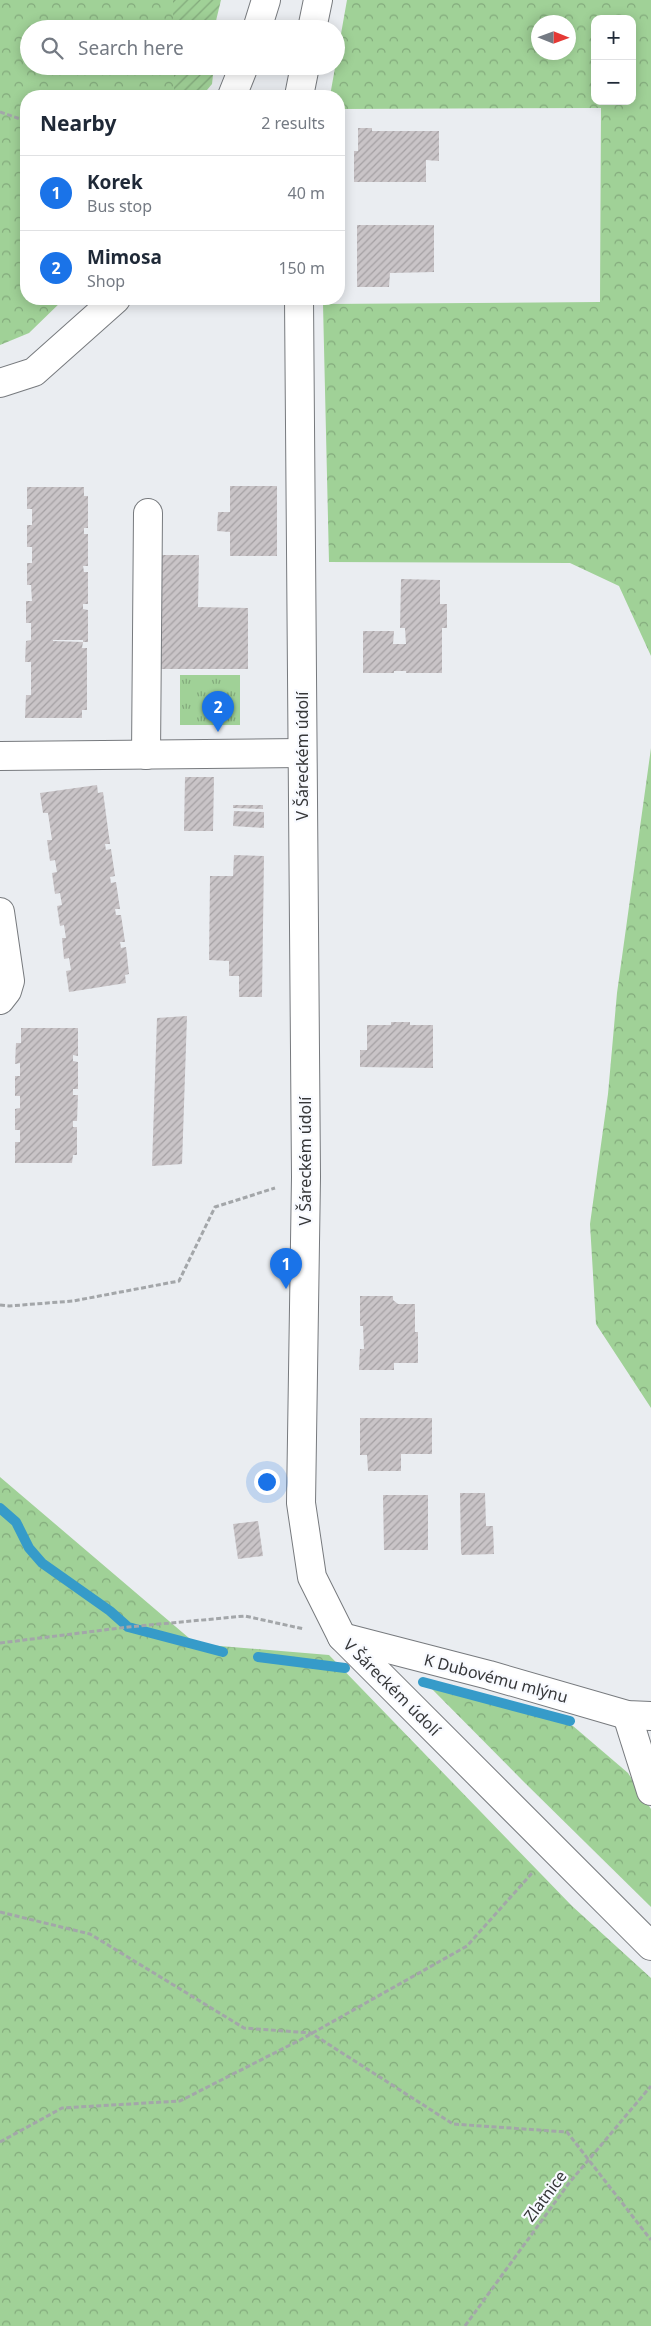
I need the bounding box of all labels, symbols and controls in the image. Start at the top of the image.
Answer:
north arrow [531,15,576,60]
map controls [591,15,636,105]
button: + [591,15,636,60]
search box [20,20,345,75]
icon: search [38,34,66,62]
text: Search here [78,35,184,61]
button: − [591,60,636,105]
text: Nearby [40,109,116,137]
text: 2 results [261,112,325,134]
text: Korek [87,169,143,195]
text: 1 [51,182,61,204]
text: 40 m [288,182,325,204]
text: Bus stop [87,195,152,217]
text: Mimosa [87,244,162,270]
text: 2 [51,257,61,279]
text: 150 m [278,257,325,279]
text: Shop [87,270,125,292]
pin: 2 [202,691,234,732]
street label: V Šáreckém údolí [291,691,313,820]
street label: V Šáreckém údolí [294,1096,316,1225]
pin: 1 [270,1248,302,1289]
your location [254,1469,280,1495]
street label: V Šáreckém údolí [339,1634,446,1741]
street label: K Dubovému mlýnu [422,1648,570,1708]
street label: Zlatnice [519,2166,571,2226]

